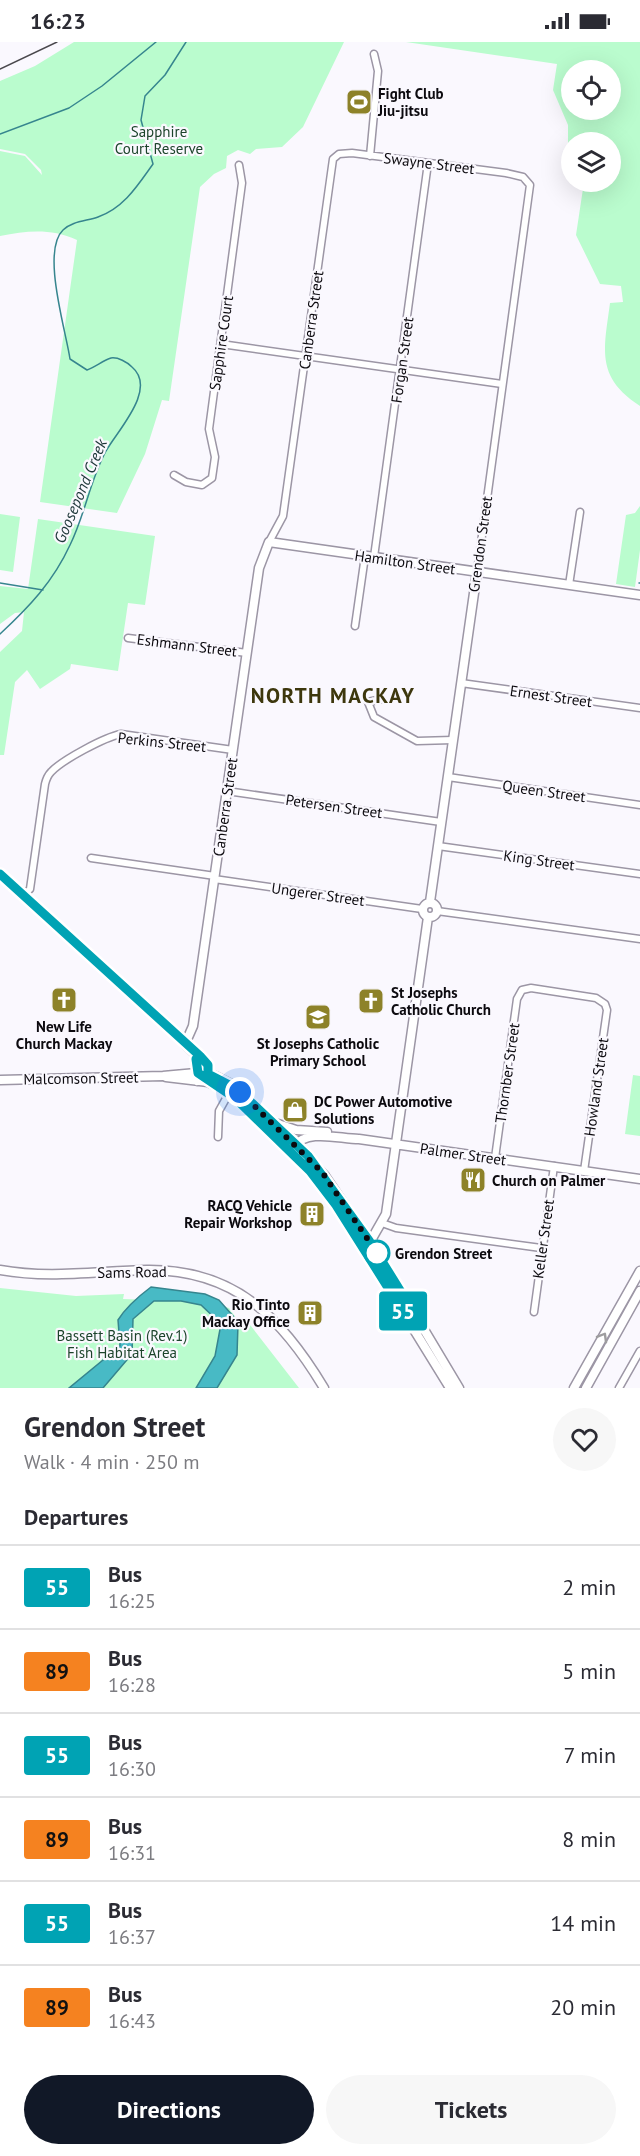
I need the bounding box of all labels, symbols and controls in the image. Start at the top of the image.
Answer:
text: 16:23 [30,7,86,35]
map controls [561,60,621,192]
button: locate [561,60,621,120]
place label: Fight Club Jiu-jitsu [377,84,444,120]
sports icon: Fight Club Jiu-jitsu [344,87,374,117]
park label: Sapphire Court Reserve [115,122,203,158]
button: layers [561,132,621,192]
street label: Swayne Street [382,148,476,178]
street label: Canberra Street [295,269,327,371]
street label: Sapphire Court [205,294,237,392]
street label: Forgan Street [387,316,417,404]
water label: Goosepond Creek [49,435,111,546]
street label: Grendon Street [464,495,496,593]
street label: Hamilton Street [353,546,457,578]
street label: Eshmann Street [136,629,238,661]
street label: Ernest Street [509,681,593,711]
district label: NORTH MACKAY [251,682,415,709]
street label: Perkins Street [117,728,207,756]
street label: Canberra Street [209,756,241,858]
street label: Queen Street [501,776,587,806]
street label: Petersen Street [284,790,384,822]
street label: King Street [502,846,576,874]
street label: Ungerer Street [270,878,366,910]
place label: St Josephs Catholic Church [391,983,491,1019]
church icon: New Life Church Mackay [49,985,79,1015]
church icon: St Josephs Catholic Church [356,986,386,1016]
school or university icon: St Josephs Catholic Primary School [303,1002,333,1032]
place label: New Life Church Mackay [16,1017,113,1053]
street label: Thornber Street [491,1022,523,1124]
place label: St Josephs Catholic Primary School [257,1034,380,1070]
street label: Howland Street [580,1036,612,1138]
street label: Malcomson Street [23,1067,139,1089]
your location [225,1077,255,1107]
place label: DC Power Automotive Solutions [314,1092,453,1128]
shop icon: DC Power Automotive Solutions [280,1095,310,1125]
street label: Palmer Street [419,1139,507,1169]
restaurant icon: Church on Palmer [458,1165,488,1195]
place label: Church on Palmer [492,1171,606,1190]
place label: RACQ Vehicle Repair Workshop [184,1196,292,1232]
street label: Keller Street [528,1198,558,1280]
building icon: RACQ Vehicle Repair Workshop [297,1199,327,1229]
marker: Grendon Street [364,1240,390,1266]
place label: Grendon Street [395,1244,493,1263]
street label: Sams Road [97,1262,167,1282]
line badge: 55 [376,1292,430,1330]
place label: Rio Tinto Mackay Office [202,1295,290,1331]
building icon: Rio Tinto Mackay Office [295,1298,325,1328]
text: 55 [391,1298,415,1325]
park label: Bassett Basin (Rev.1) Fish Habitat Area [57,1326,187,1362]
one-way arrow [596,1333,607,1343]
text: Grendon Street [24,1408,205,1445]
button: heart [553,1408,616,1471]
text: Walk · 4 min · 250 m [24,1449,200,1475]
text: Departures [24,1503,128,1531]
text: Bus [108,1560,142,1588]
text: 2 min [562,1573,616,1601]
text: 55 [45,1574,69,1601]
text: 16:25 [108,1588,156,1614]
text: Bus [108,1644,142,1672]
text: 5 min [562,1657,616,1685]
text: 89 [45,1658,69,1685]
text: 16:28 [108,1672,156,1698]
text: Bus [108,1728,142,1756]
text: 7 min [564,1741,616,1769]
text: 55 [45,1742,69,1769]
text: 16:30 [108,1756,156,1782]
text: Bus [108,1812,142,1840]
text: 8 min [562,1825,616,1853]
text: 89 [45,1826,69,1853]
text: 16:31 [108,1840,156,1866]
text: Bus [108,1896,142,1924]
text: 14 min [550,1909,616,1937]
text: 55 [45,1910,69,1937]
text: 16:37 [108,1924,156,1950]
text: Bus [108,1980,142,2008]
text: 20 min [550,1993,616,2021]
text: 89 [45,1994,69,2021]
text: 16:43 [108,2008,156,2034]
button: Directions [24,2075,314,2144]
button: Tickets [326,2075,616,2144]

